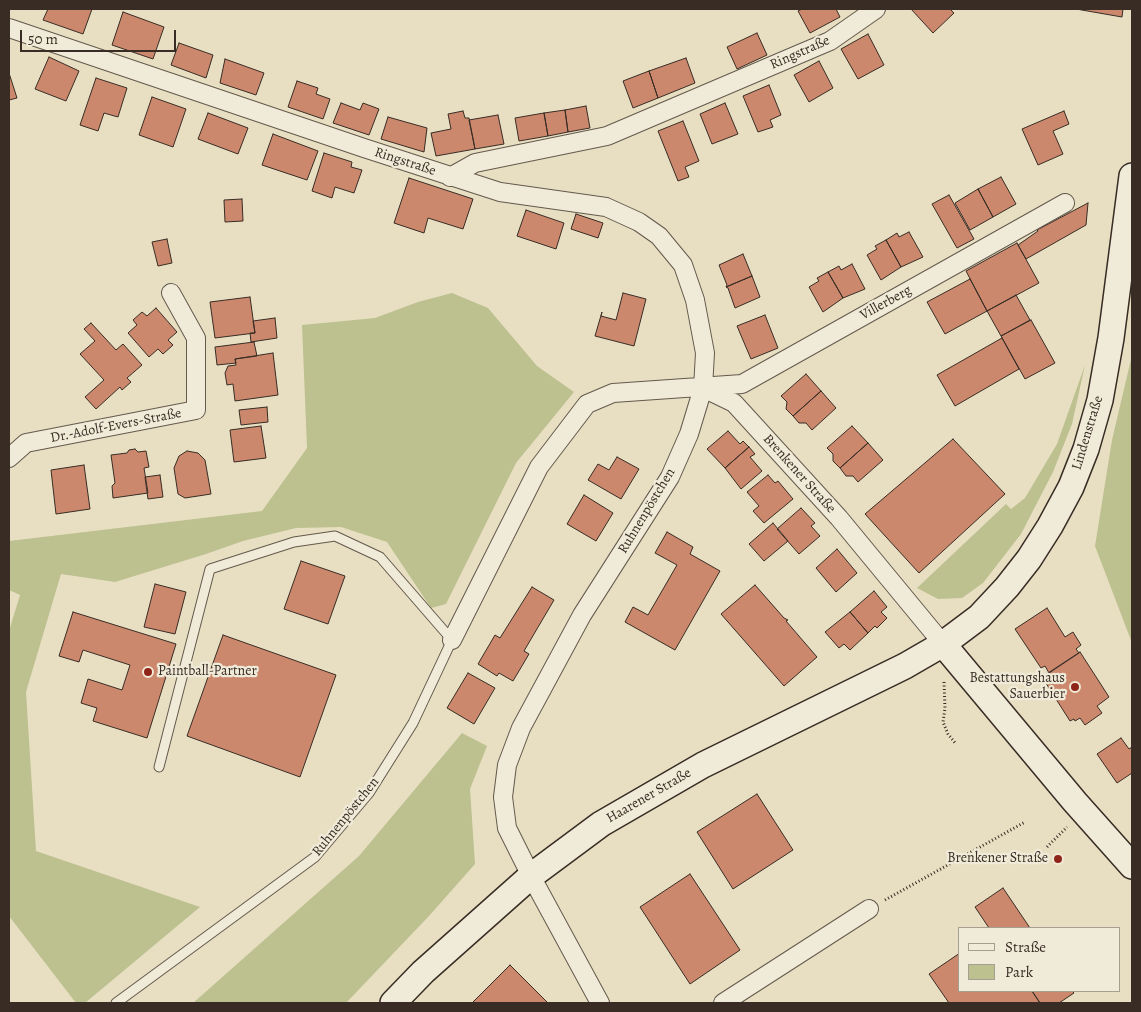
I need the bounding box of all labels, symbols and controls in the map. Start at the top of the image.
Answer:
scale bar [22,20,179,52]
text: 50 m [28,29,58,49]
street label: Ringstraße [768,32,832,74]
street label: Ringstraße [372,144,438,180]
street label: Villerberg [857,282,915,324]
street label: Lindenstraße [1069,394,1107,472]
street label: Dr.-Adolf-Evers-Straße [49,405,183,447]
street label: Brenkener Straße [759,431,839,517]
street label: Ruhnenpöstchen [615,465,679,557]
place label: Paintball-Partner [158,664,257,680]
marker: Paintball-Partner [142,666,154,678]
place label: Bestattungshaus Sauerbier [969,671,1065,704]
marker: Bestattungshaus Sauerbier [1069,681,1081,693]
street label: Haarener Straße [604,765,694,827]
street label: Ruhnenpöstchen [309,774,383,860]
place label: Brenkener Straße [947,851,1048,867]
marker: Brenkener Straße [1052,853,1064,865]
legend [958,927,1121,992]
text: Straße [1005,937,1046,957]
text: Park [1005,962,1033,982]

